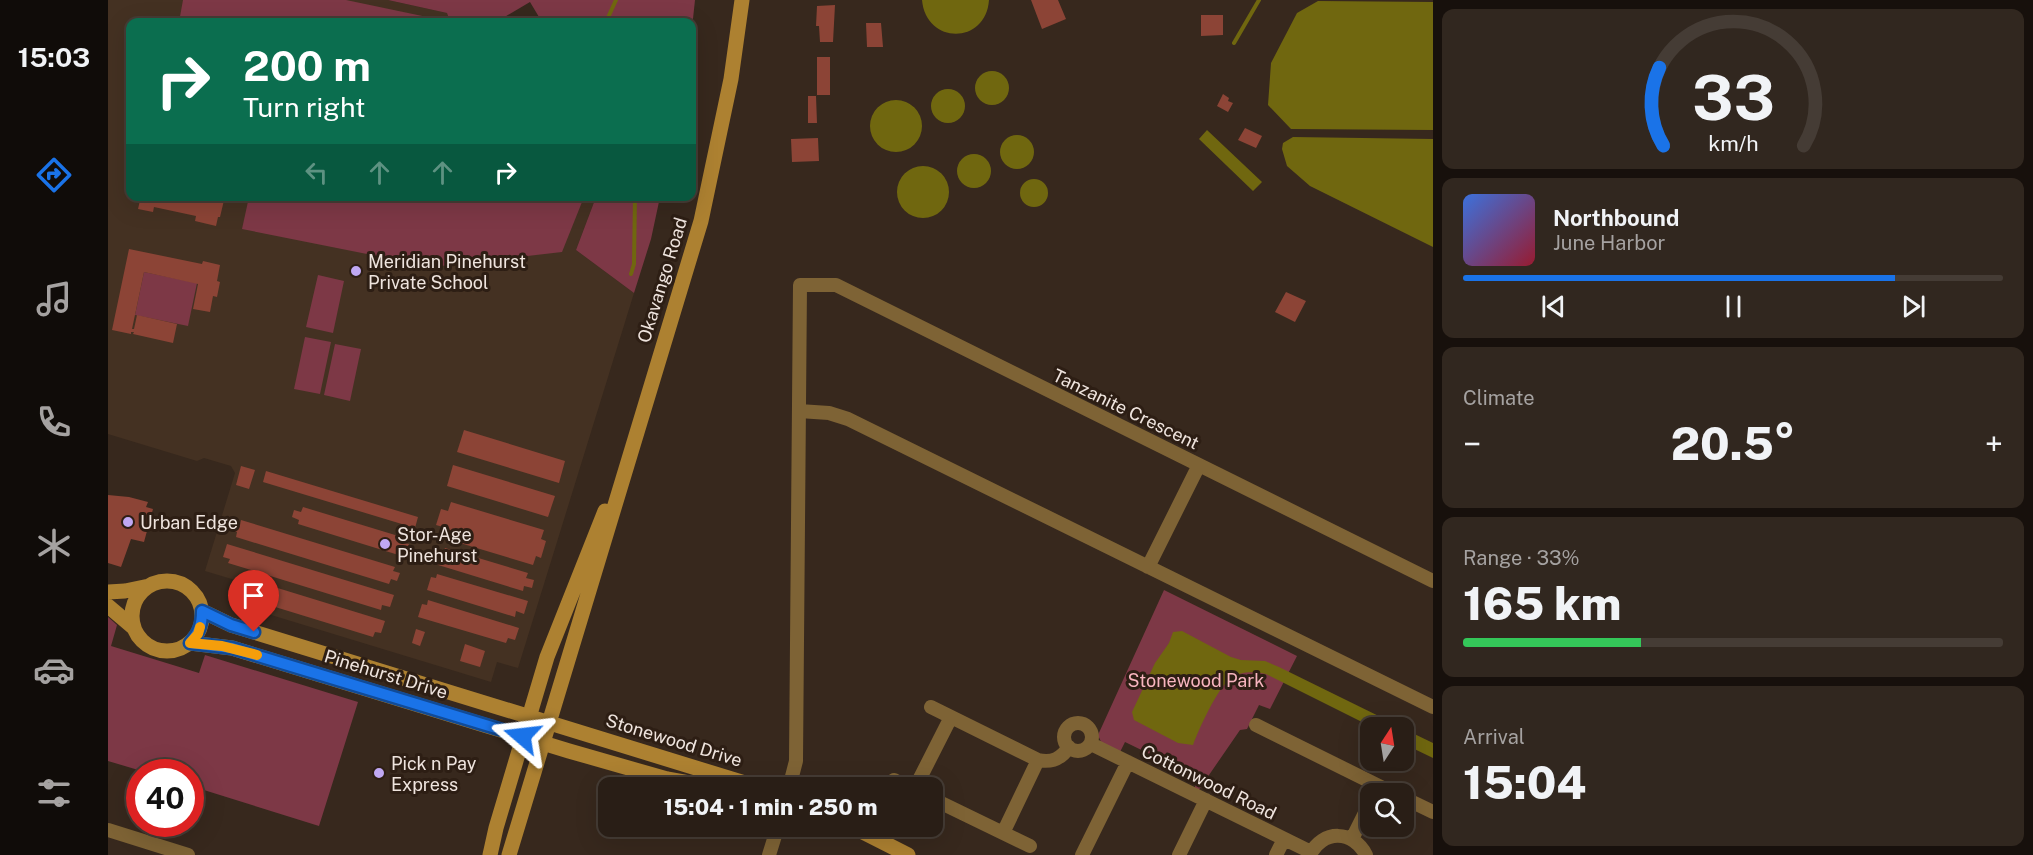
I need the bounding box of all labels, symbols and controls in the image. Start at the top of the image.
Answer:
text: 15:03 [18,41,90,73]
text: 200 m [243,41,371,90]
icon: right [144,42,222,120]
text: 33 [1692,61,1774,134]
text: Turn right [243,91,366,123]
text: km/h [1708,131,1758,156]
icon: directions [33,154,75,196]
icon: left [300,156,333,189]
icon: ahead [363,156,396,189]
icon: ahead [426,156,459,189]
icon: right [489,156,522,189]
text: Northbound [1553,205,1679,231]
street label: Okavango Road [633,215,691,345]
text: June Harbor [1553,231,1665,255]
place label: Meridian Pinehurst Private School [368,251,526,293]
marker: Meridian Pinehurst Private School [349,264,363,278]
icon: music [33,278,75,320]
icon: previous [1537,290,1570,323]
icon: pause [1717,290,1750,323]
icon: next [1897,290,1930,323]
street label: Tanzanite Crescent [1049,364,1203,454]
text: Climate [1463,386,1535,410]
icon: phone [33,401,75,443]
text: 20.5° [1671,417,1795,470]
text: − [1463,425,1481,463]
text: + [1985,425,2003,463]
place label: Urban Edge [140,512,238,533]
marker: Urban Edge [121,515,135,529]
place label: Stor-Age Pinehurst [397,524,477,566]
icon: climate [33,525,75,567]
marker: Stor-Age Pinehurst [378,537,392,551]
text: Range · 33% [1463,546,1580,570]
pin [228,570,279,632]
text: 165 km [1463,577,1621,630]
icon: arrive [237,579,270,612]
street label: Pinehurst Drive [322,645,450,703]
icon: car [33,649,75,691]
park label: Stonewood Park [1128,670,1264,691]
position arrow [490,704,554,768]
street label: Stonewood Drive [603,709,745,771]
north arrow [1360,717,1414,771]
map controls [1360,717,1414,837]
text: Arrival [1463,725,1525,749]
street label: Cottonwood Road [1138,740,1280,824]
place label: Pick n Pay Express [391,753,477,795]
text: 15:04 [1463,756,1586,809]
speed limit sign: 40 [126,759,204,837]
marker: Pick n Pay Express [372,766,386,780]
icon: filters [33,772,75,814]
button: search [1360,783,1414,837]
text: 15:04 · 1 min · 250 m [663,794,878,820]

